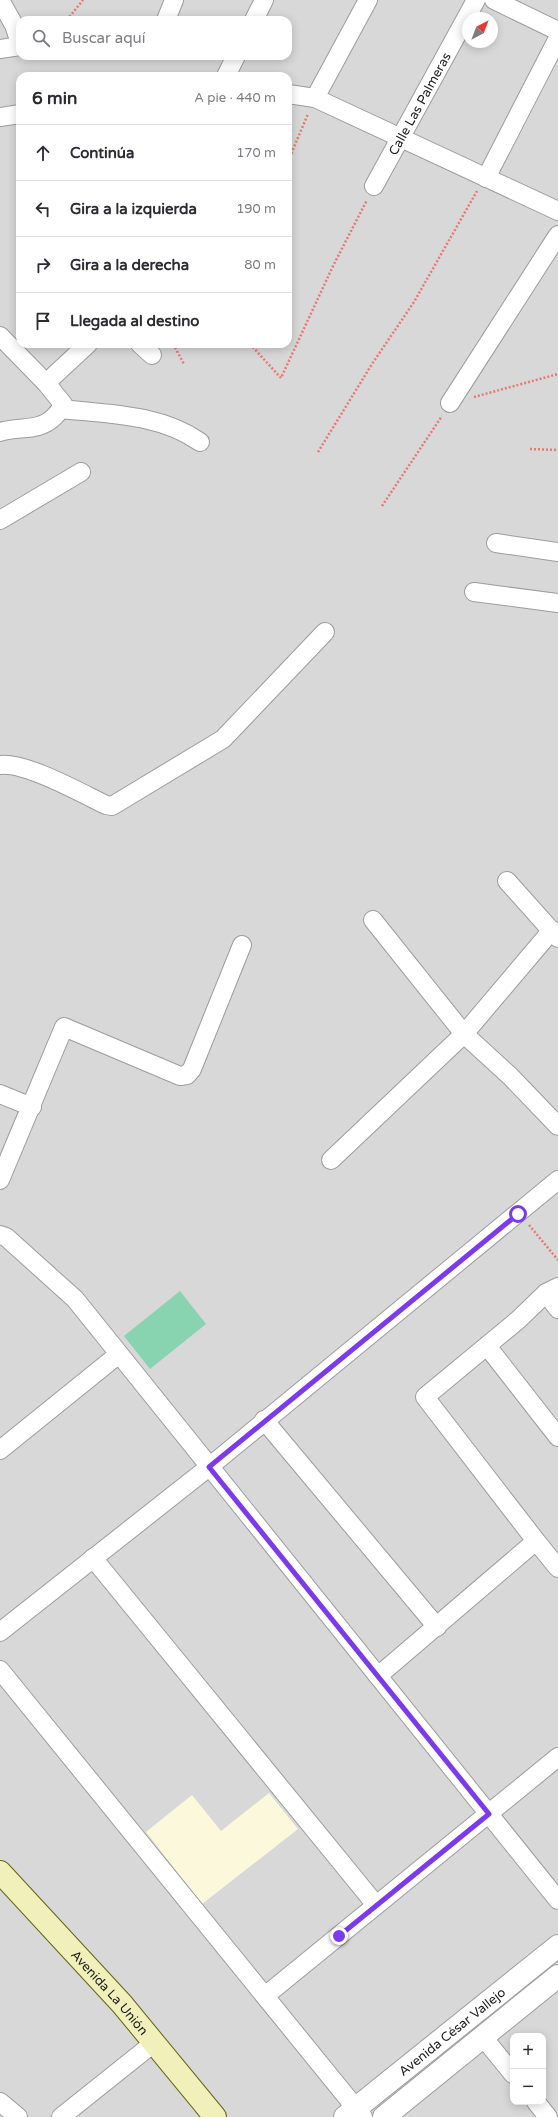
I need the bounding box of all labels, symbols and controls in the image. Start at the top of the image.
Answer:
north arrow [462,12,498,48]
search box [16,16,292,60]
icon: search [30,27,52,49]
text: Buscar aquí [62,29,145,47]
street label: Calle Las Palmeras [385,50,455,158]
text: 6 min [32,88,77,109]
text: A pie · 440 m [194,90,276,106]
icon: ahead [32,142,54,164]
text: Continúa [70,144,134,162]
text: 170 m [236,145,276,161]
icon: left [32,198,54,220]
text: Gira a la izquierda [70,200,197,218]
text: 190 m [236,201,276,217]
icon: right [32,254,54,276]
text: Gira a la derecha [70,256,189,274]
text: 80 m [244,257,276,273]
icon: arrive [32,310,54,332]
text: Llegada al destino [70,312,199,330]
route start [509,1205,527,1223]
route end [330,1927,348,1945]
street label: Avenida La Unión [67,1947,151,2039]
street label: Avenida César Vallejo [396,1984,509,2080]
map controls [510,2033,546,2105]
button: + [510,2033,546,2069]
button: − [510,2069,546,2105]

